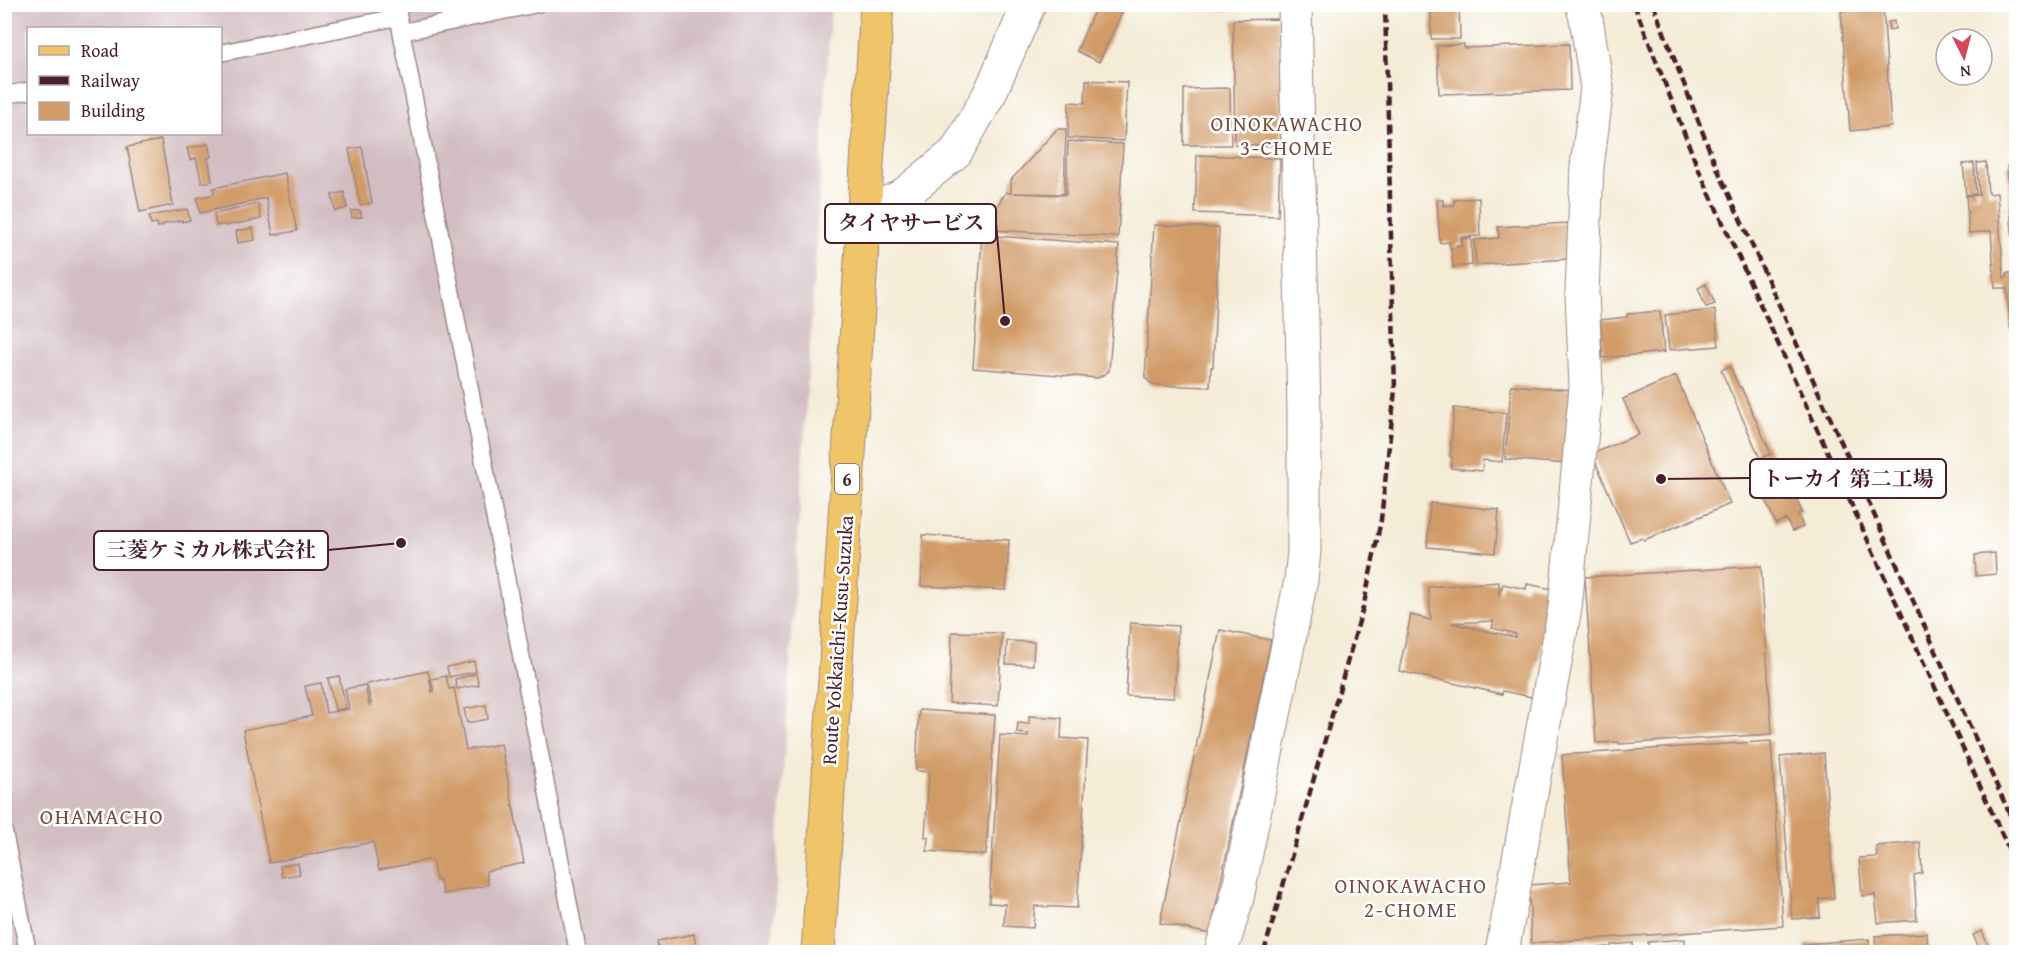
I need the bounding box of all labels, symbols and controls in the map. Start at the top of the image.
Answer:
legend [27,27,222,135]
north arrow [1934,27,1994,87]
text: Road [81,37,119,64]
text: N [1959,59,1972,84]
text: Railway [81,67,140,94]
text: Building [81,97,145,124]
district label: OINOKAWACHO 3-CHOME [1211,108,1363,163]
callout: タイヤサービス [825,204,996,243]
text: タイヤサービス [838,207,984,238]
callout: トーカイ 第二工場 [1750,459,1946,498]
text: トーカイ 第二工場 [1762,463,1934,494]
road number: 6 [835,464,859,494]
street label: Route Yokkaichi-Kusu-Suzuka [814,514,860,766]
callout: 三菱ケミカル株式会社 [94,531,328,570]
text: 三菱ケミカル株式会社 [106,534,316,565]
district label: OHAMACHO [40,800,164,832]
district label: OINOKAWACHO 2-CHOME [1335,870,1487,925]

